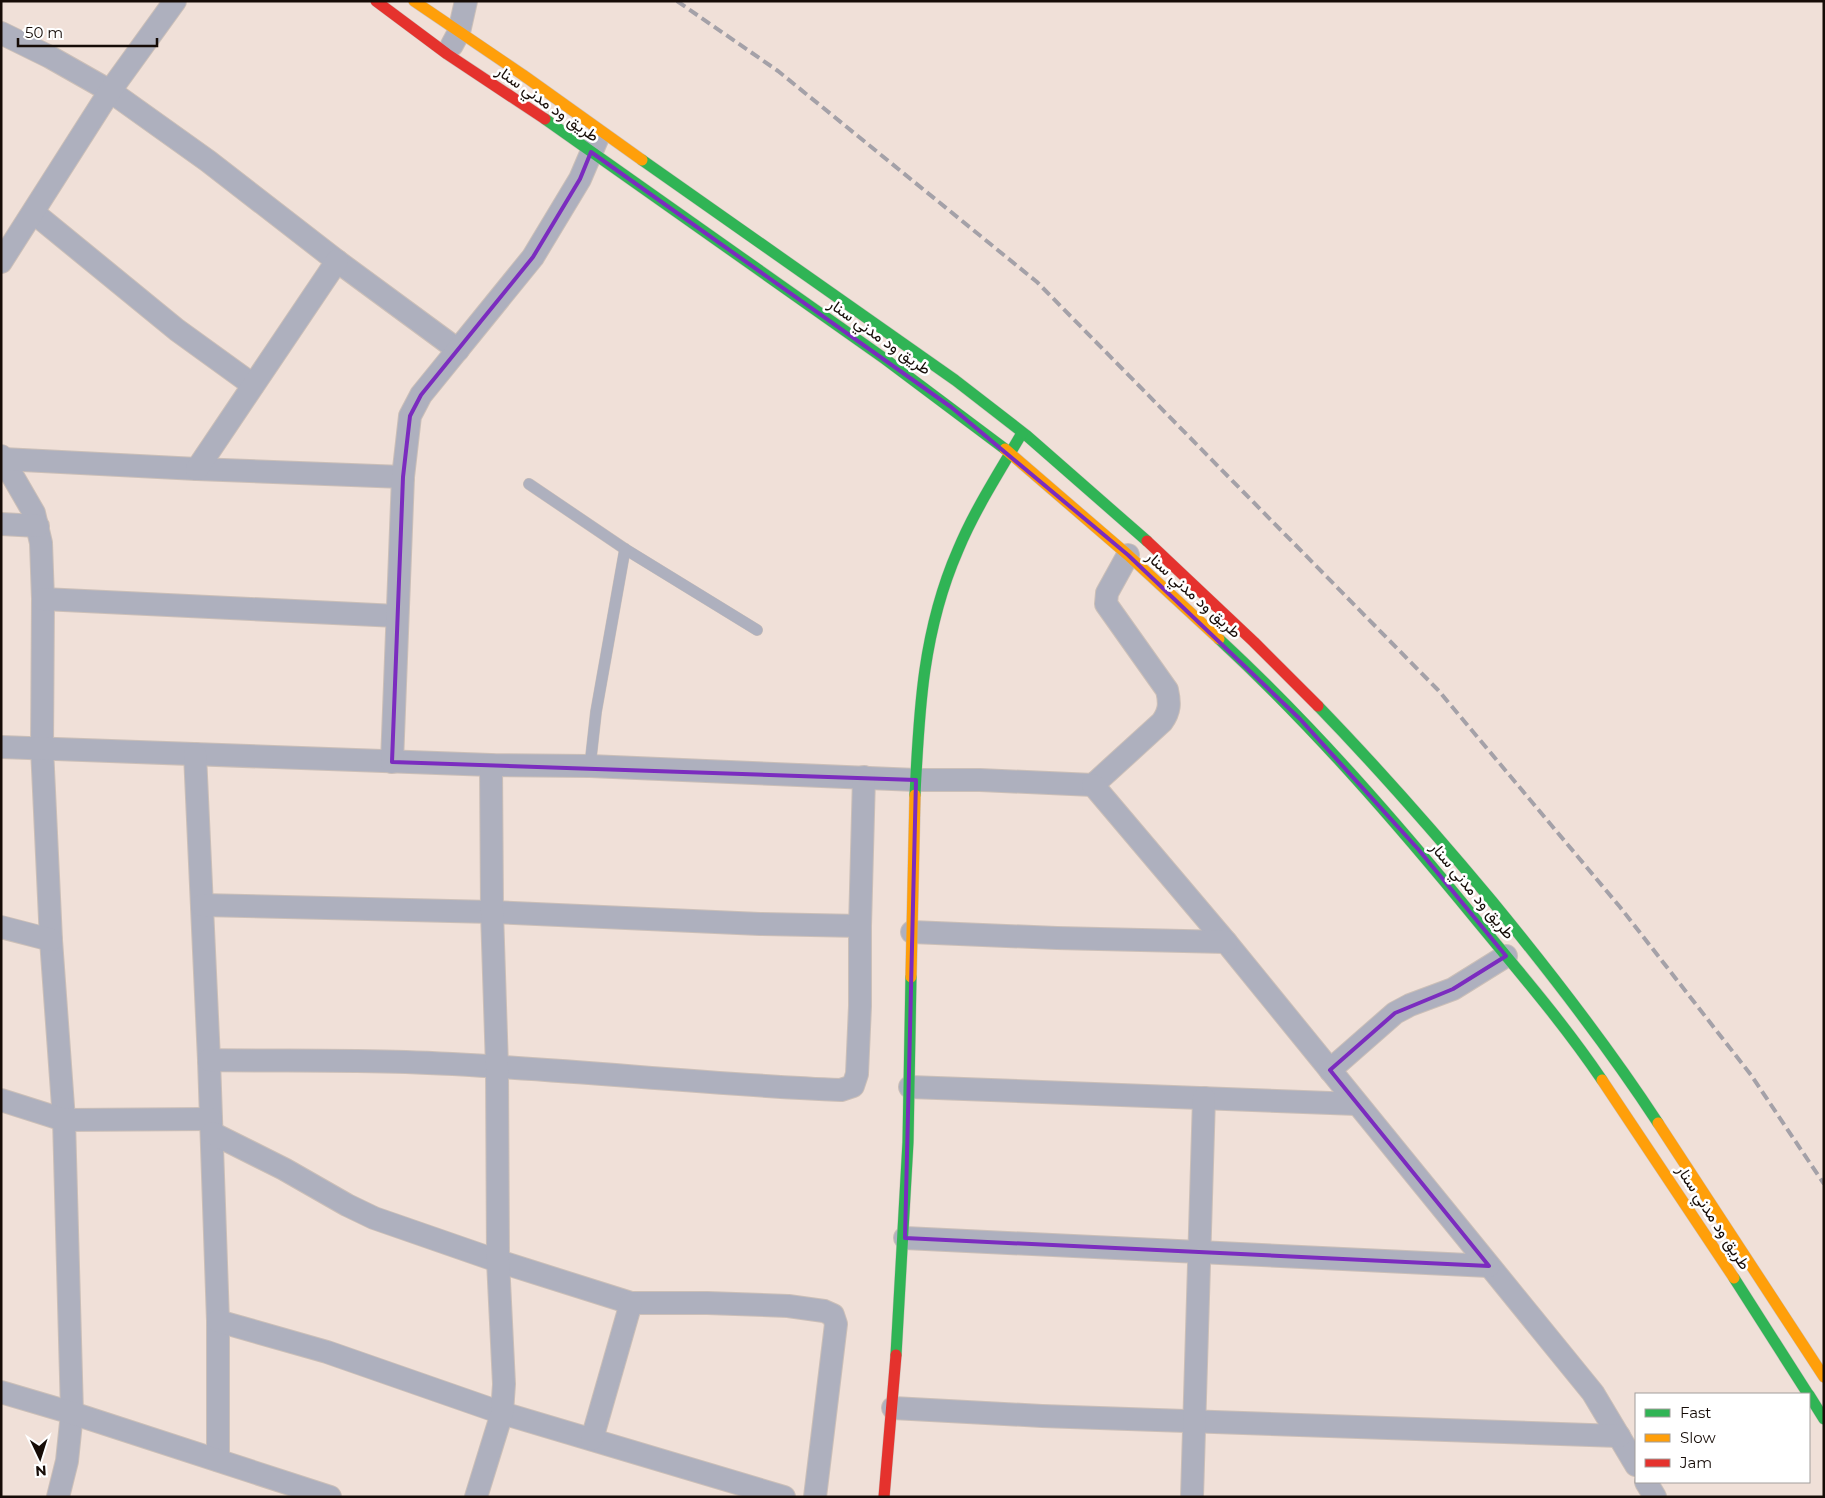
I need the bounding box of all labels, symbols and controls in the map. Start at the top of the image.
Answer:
scale bar [18,15,156,47]
text: 50 m [25,23,63,42]
street label: طريق ود مدني سنار [490,60,603,149]
street label: طريق ود مدني سنار [822,293,935,382]
street label: طريق ود مدني سنار [1139,546,1245,645]
street label: طريق ود مدني سنار [1423,837,1519,945]
street label: طريق ود مدني سنار [1669,1161,1754,1275]
legend [1635,1393,1810,1483]
text: Fast [1680,1403,1711,1422]
text: Slow [1680,1428,1716,1447]
north arrow [15,1433,65,1483]
text: Jam [1679,1453,1712,1472]
text: N [35,1462,47,1480]

